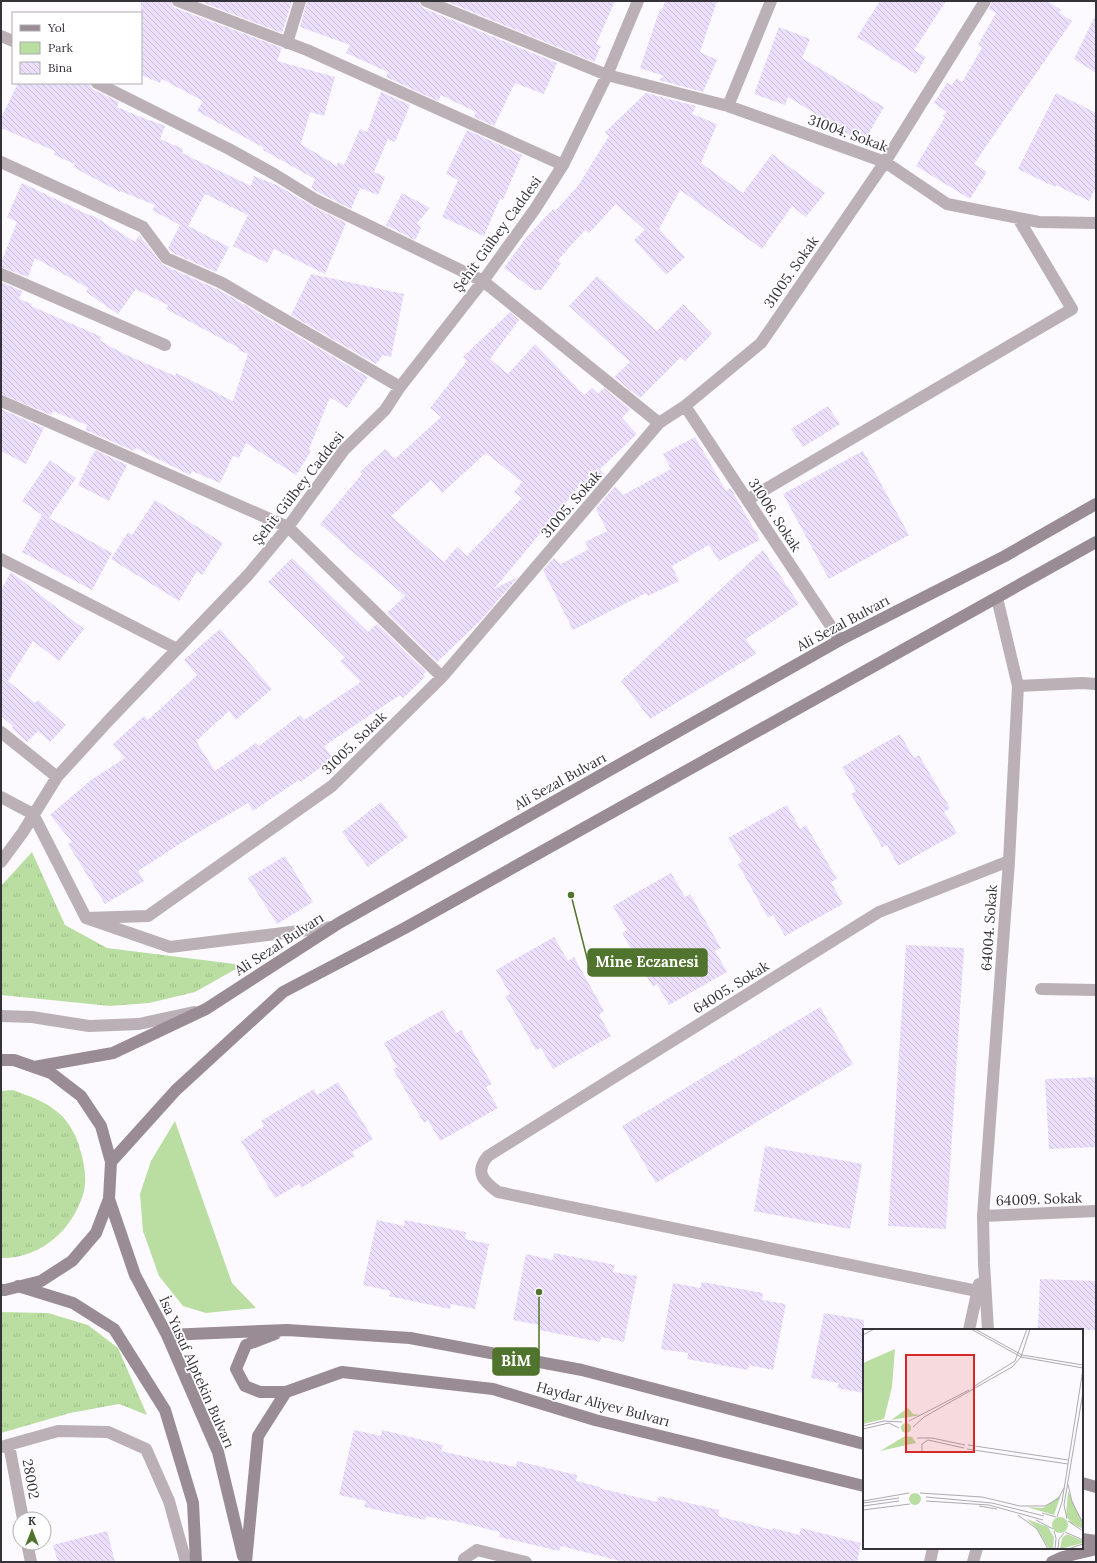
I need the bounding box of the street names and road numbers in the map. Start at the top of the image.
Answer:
street label: 31004. Sokak [806,110,891,156]
street label: Şehit Gülbey Caddesi [449,173,545,295]
street label: 31005. Sokak [760,232,823,311]
street label: Şehit Gülbey Caddesi [248,428,348,548]
street label: 31005. Sokak [537,466,605,541]
street label: 31006. Sokak [745,475,806,555]
street label: Ali Sezal Bulvarı [793,591,893,655]
street label: 31005. Sokak [318,707,391,778]
street label: Ali Sezal Bulvarı [510,748,609,814]
street label: 64004. Sokak [977,884,1001,972]
street label: Ali Sezal Bulvarı [230,909,327,980]
street label: 64005. Sokak [690,956,773,1017]
street label: 64009. Sokak [995,1188,1083,1210]
street label: İsa Yusuf Alptekin Bulvarı [155,1293,239,1451]
street label: Haydar Aliyev Bulvarı [534,1378,672,1430]
street label: 28002 [19,1458,43,1500]

